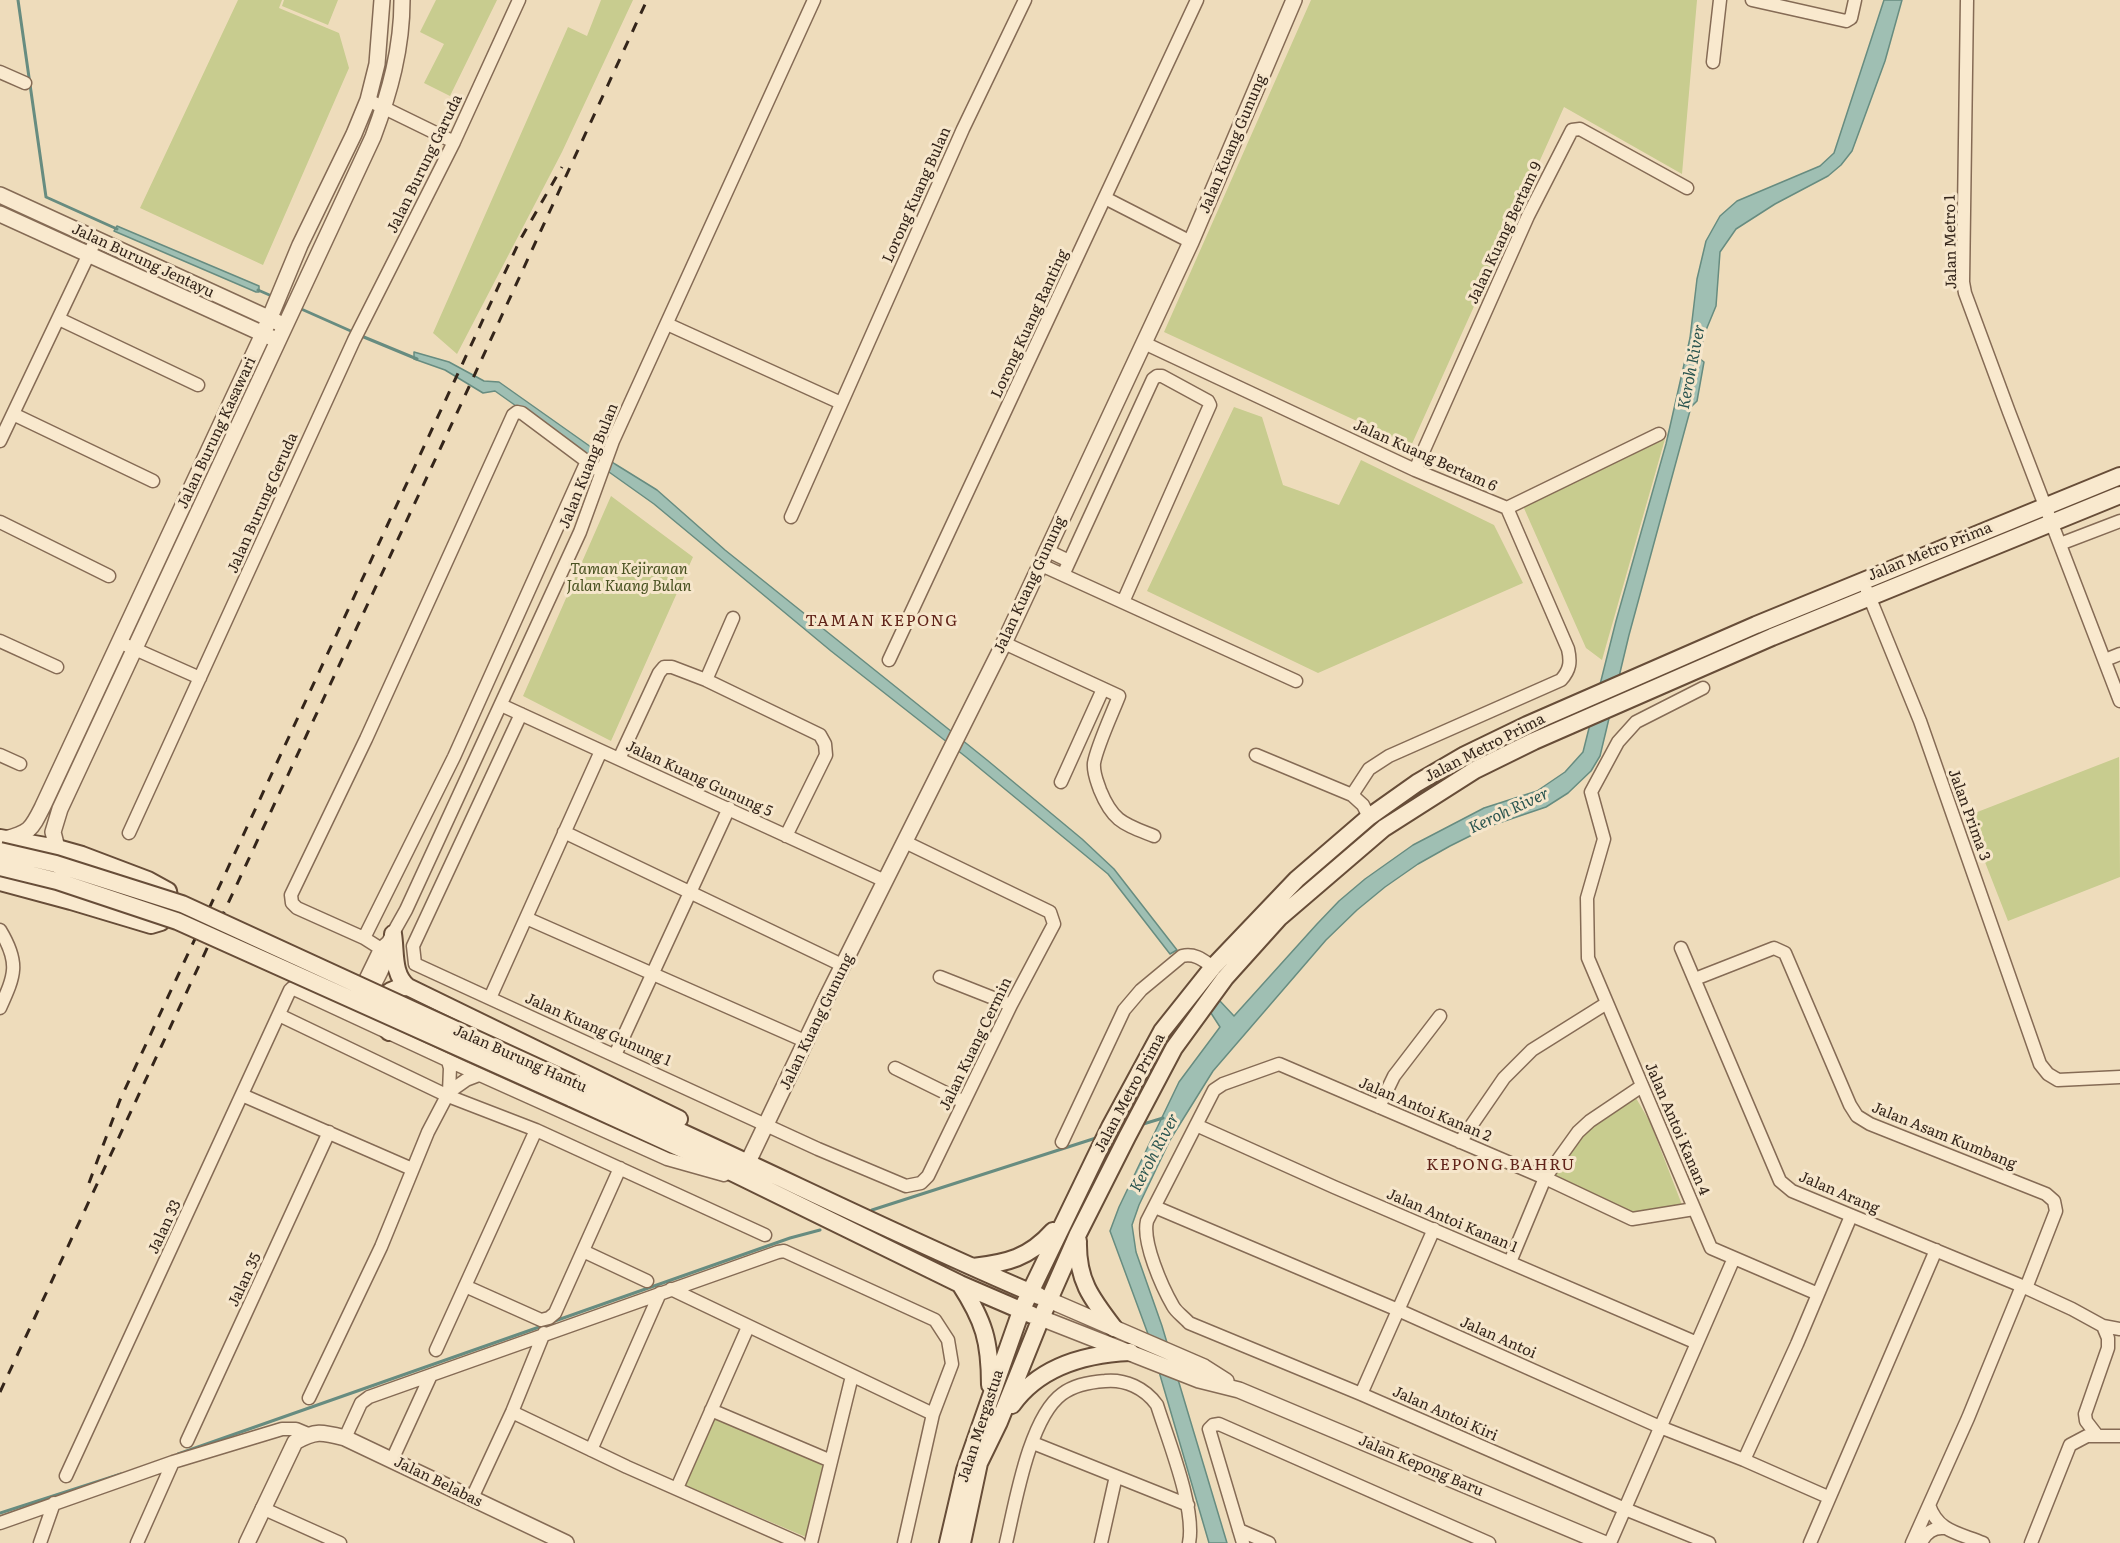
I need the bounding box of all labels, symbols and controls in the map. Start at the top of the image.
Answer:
street label: Jalan Kuang Gunung [1196,72,1270,216]
street label: Jalan Burung Garuda [384,92,466,236]
street label: Lorong Kuang Bulan [879,124,955,266]
street label: Jalan Kuang Bertam 9 [1464,159,1546,307]
street label: Jalan Metro 1 [1941,195,1961,289]
street label: Jalan Burung Jentayu [69,220,217,302]
street label: Lorong Kuang Ranting [988,247,1072,401]
water label: Keroh River [1674,323,1710,411]
street label: Jalan Burung Kasawari [174,354,260,512]
street label: Jalan Kuang Bulan [556,401,622,531]
street label: Jalan Kuang Bertam 6 [1350,416,1500,496]
street label: Jalan Burung Geruda [224,430,302,576]
street label: Jalan Kuang Gunung [990,514,1070,656]
street label: Jalan Metro Prima [1865,519,1995,585]
park label: Taman Kejiranan Jalan Kuang Bulan [566,561,692,596]
district label: TAMAN KEPONG [805,611,959,631]
street label: Jalan Metro Prima [1422,710,1548,786]
street label: Jalan Kuang Gunung 5 [623,737,775,821]
street label: Jalan Prima 3 [1944,767,1994,863]
water label: Keroh River [1466,784,1552,838]
street label: Jalan Kuang Gunung [776,951,858,1093]
street label: Jalan Kuang Cermin [936,975,1016,1113]
street label: Jalan Kuang Gunung 1 [522,990,674,1070]
street label: Jalan Burung Hantu [450,1021,590,1097]
street label: Jalan Metro Prima [1091,1030,1169,1156]
street label: Jalan Antoi Kanan 4 [1641,1060,1713,1198]
street label: Jalan Antoi Kanan 2 [1356,1074,1494,1146]
street label: Jalan Asam Kumbang [1869,1099,2019,1173]
water label: Keroh River [1126,1111,1184,1195]
district label: KEPONG BAHRU [1426,1155,1576,1175]
street label: Jalan Arang [1796,1168,1882,1218]
street label: Jalan Antoi Kanan 1 [1384,1185,1520,1257]
street label: Jalan 33 [145,1197,185,1257]
street label: Jalan 35 [225,1250,265,1310]
street label: Jalan Antoi [1457,1313,1539,1363]
street label: Jalan Mergastua [954,1367,1008,1485]
street label: Jalan Antoi Kiri [1390,1383,1500,1445]
street label: Jalan Kepong Baru [1356,1432,1486,1500]
street label: Jalan Belabas [391,1453,485,1511]

